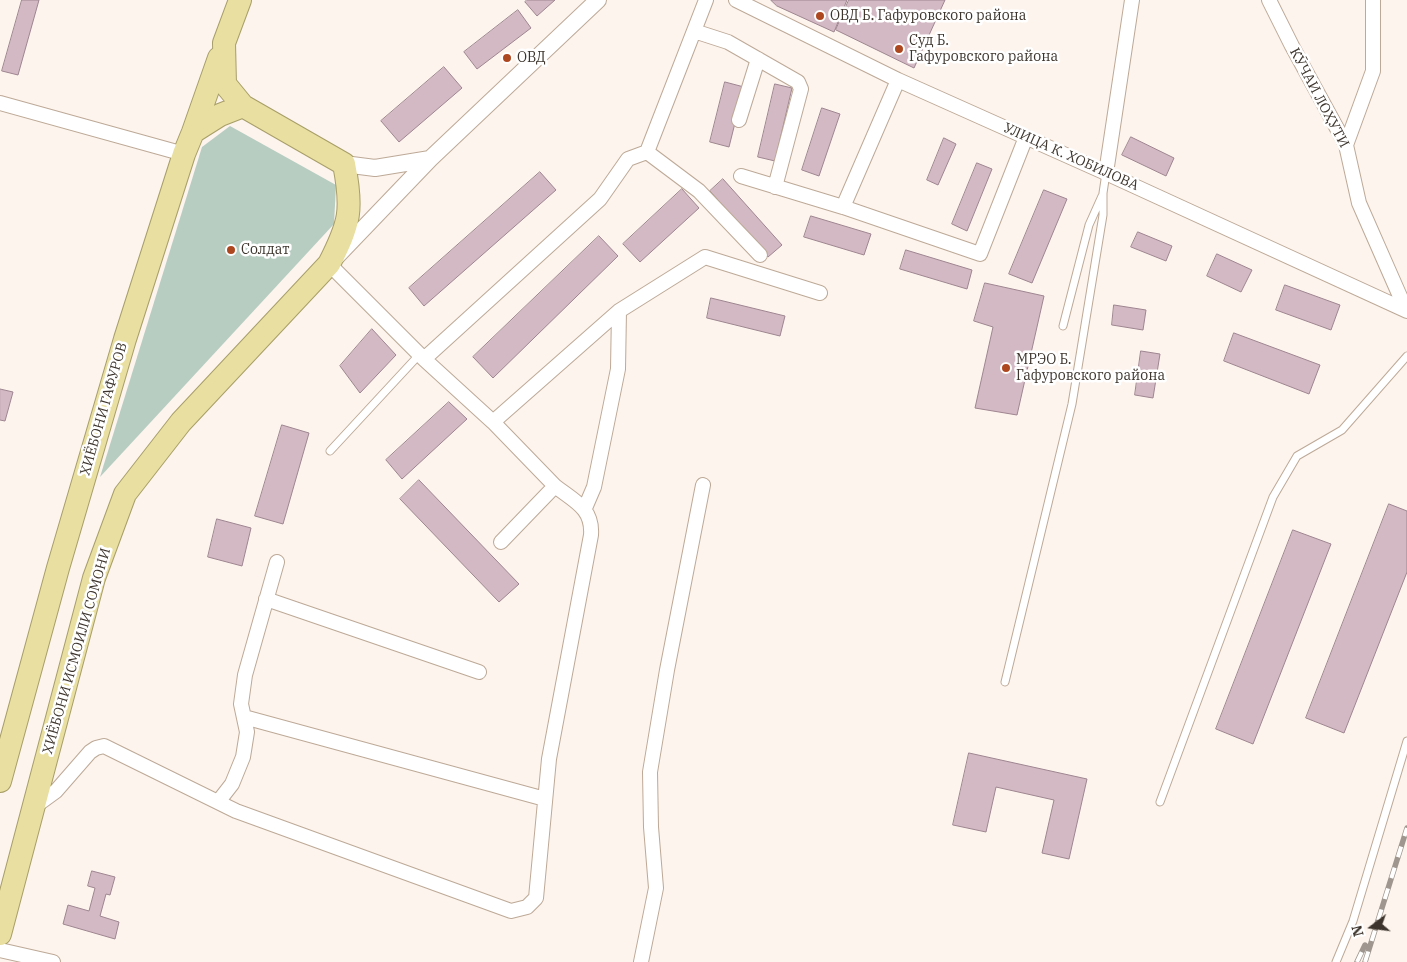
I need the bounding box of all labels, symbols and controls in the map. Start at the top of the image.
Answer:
place label: ОВД Б. Гафуровского района [830,8,1026,24]
marker: ОВД Б. Гафуровского района [814,10,826,22]
place label: Суд Б. Гафуровского района [909,33,1058,65]
marker: Суд Б. Гафуровского района [893,43,905,55]
street label: КӮЧАИ ЛОҲУТИ [1286,45,1352,151]
place label: ОВД [517,50,546,66]
marker: ОВД [501,52,513,64]
street label: УЛИЦА К. ХОБИЛОВА [1001,120,1141,194]
place label: Солдат [241,242,290,258]
marker: Солдат [225,244,237,256]
street label: ХИЁБОНИ ГАФУРОВ [77,341,131,477]
place label: МРЭО Б. Гафуровского района [1016,352,1165,384]
marker: МРЭО Б. Гафуровского района [1000,362,1012,374]
street label: ХИЁБОНИ ИСМОИЛИ СОМОНИ [39,546,115,756]
north arrow [1347,902,1397,952]
text: N [1347,923,1368,939]

